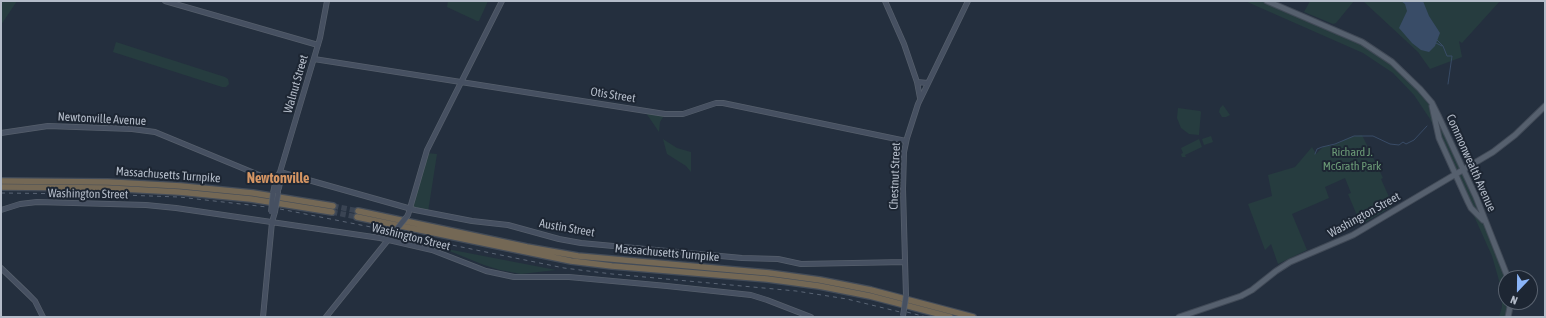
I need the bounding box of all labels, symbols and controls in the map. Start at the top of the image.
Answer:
street label: Walnut Street [281,53,311,115]
street label: Otis Street [589,84,637,106]
street label: Newtonville Avenue [57,109,147,129]
street label: Commonwealth Avenue [1443,112,1499,214]
street label: Chestnut Street [887,142,903,210]
park label: Richard J. McGrath Park [1323,145,1381,173]
street label: Massachusetts Turnpike [115,164,221,186]
district label: Newtonville [247,171,309,187]
street label: Washington Street [48,186,128,202]
street label: Washington Street [1325,189,1403,241]
street label: Austin Street [538,216,596,240]
street label: Washington Street [370,220,452,254]
street label: Massachusetts Turnpike [614,241,720,265]
north arrow [1498,270,1538,310]
text: N [1509,293,1519,307]

